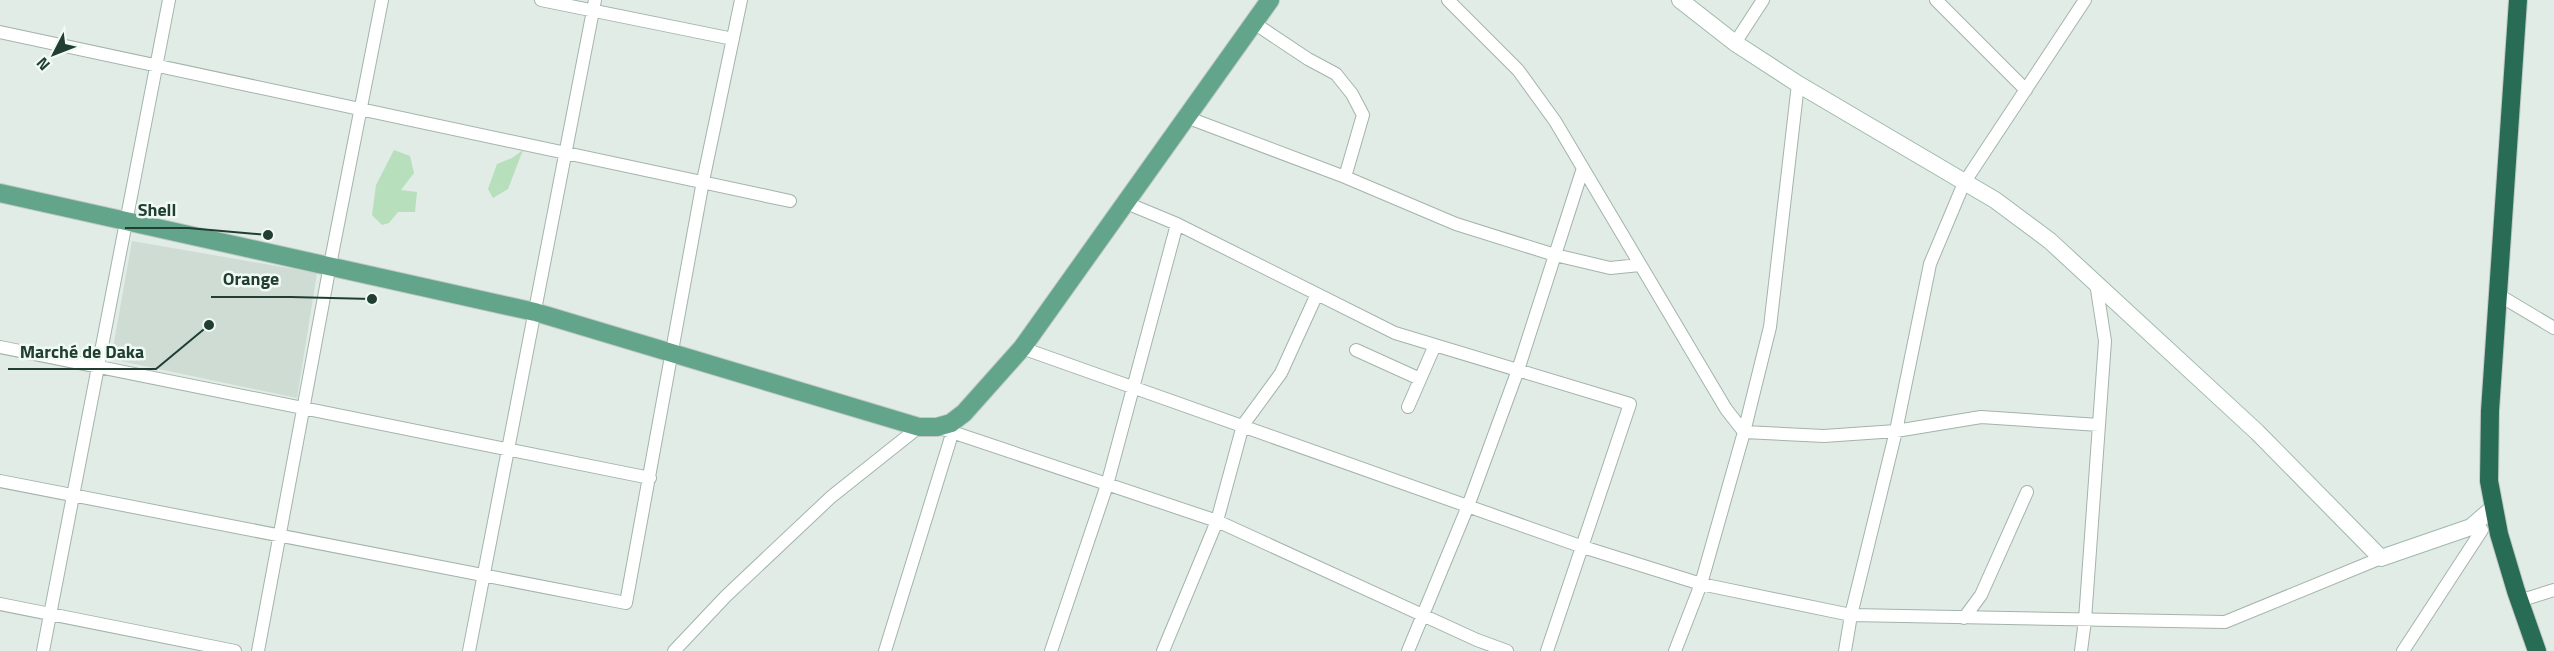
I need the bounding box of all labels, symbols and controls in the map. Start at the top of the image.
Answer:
north arrow [24,24,84,84]
text: N [30,52,55,76]
callout: Shell [125,192,188,228]
text: Shell [138,196,176,223]
callout: Orange [211,261,291,297]
text: Orange [223,265,279,292]
callout: Marché de Daka [8,333,156,369]
text: Marché de Daka [20,338,144,365]

